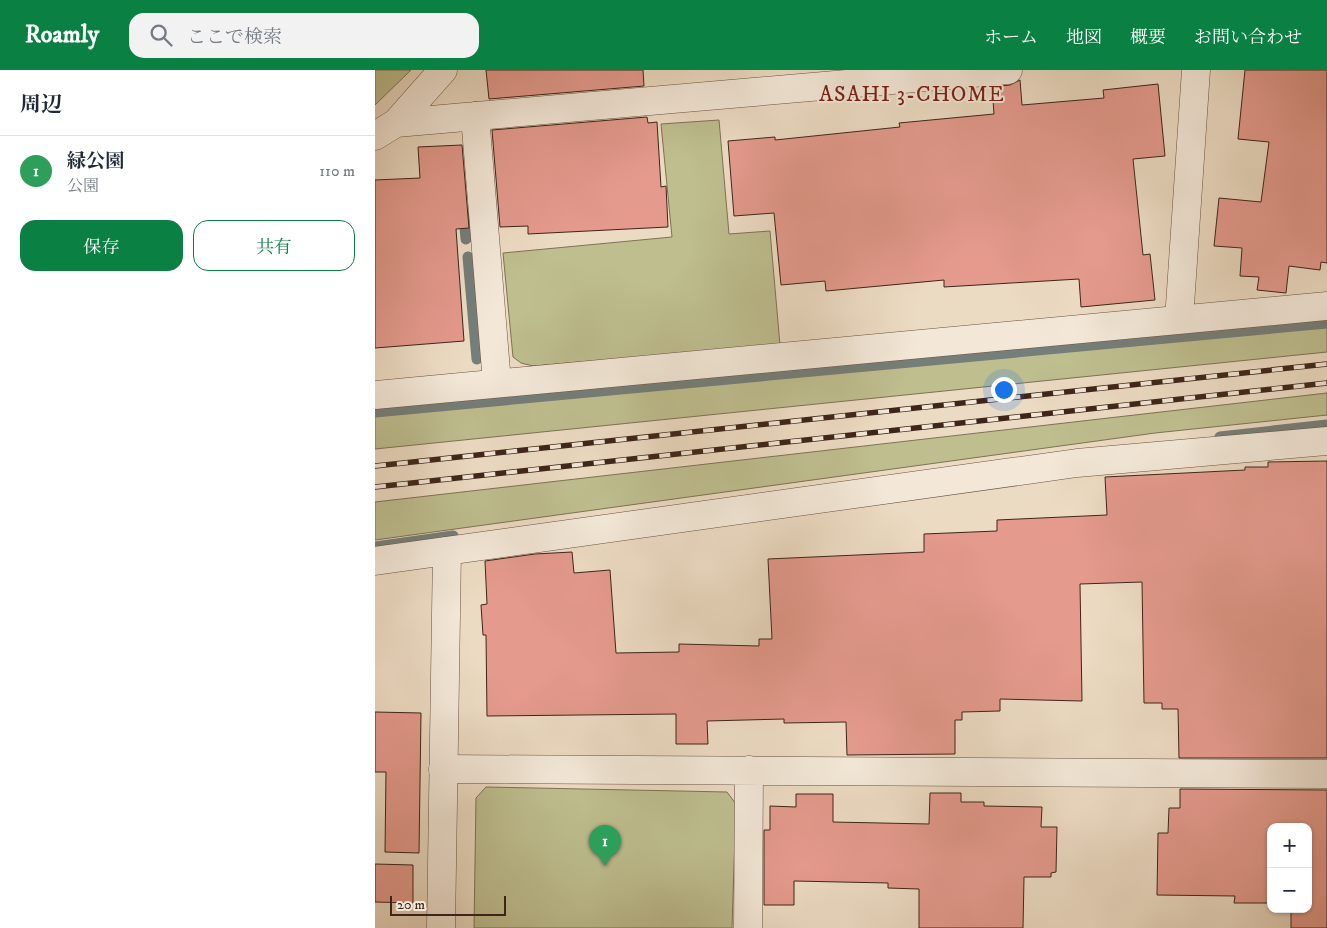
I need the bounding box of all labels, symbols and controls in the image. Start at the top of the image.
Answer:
search box [129,13,479,58]
text: Roamly [25,20,99,50]
icon: search [147,21,175,49]
text: ここで検索 [187,26,282,49]
text: ホーム [984,27,1038,49]
text: 地図 [1066,27,1102,49]
text: 概要 [1130,27,1166,49]
text: お問い合わせ [1194,27,1302,49]
district label: ASAHI 3-CHOME [819,81,1005,108]
text: 周辺 [20,92,62,118]
text: 緑公園 [67,150,124,173]
text: 1 [33,161,39,181]
text: 110 m [319,161,355,181]
text: 公園 [67,176,99,196]
button: 保存 [20,220,183,271]
button: 共有 [193,220,355,271]
your location [991,377,1017,403]
map controls [1267,823,1312,913]
button: + [1267,823,1312,868]
pin: 1 [589,825,621,866]
button: − [1267,868,1312,913]
scale bar [390,893,506,916]
text: 20 m [397,896,425,914]

